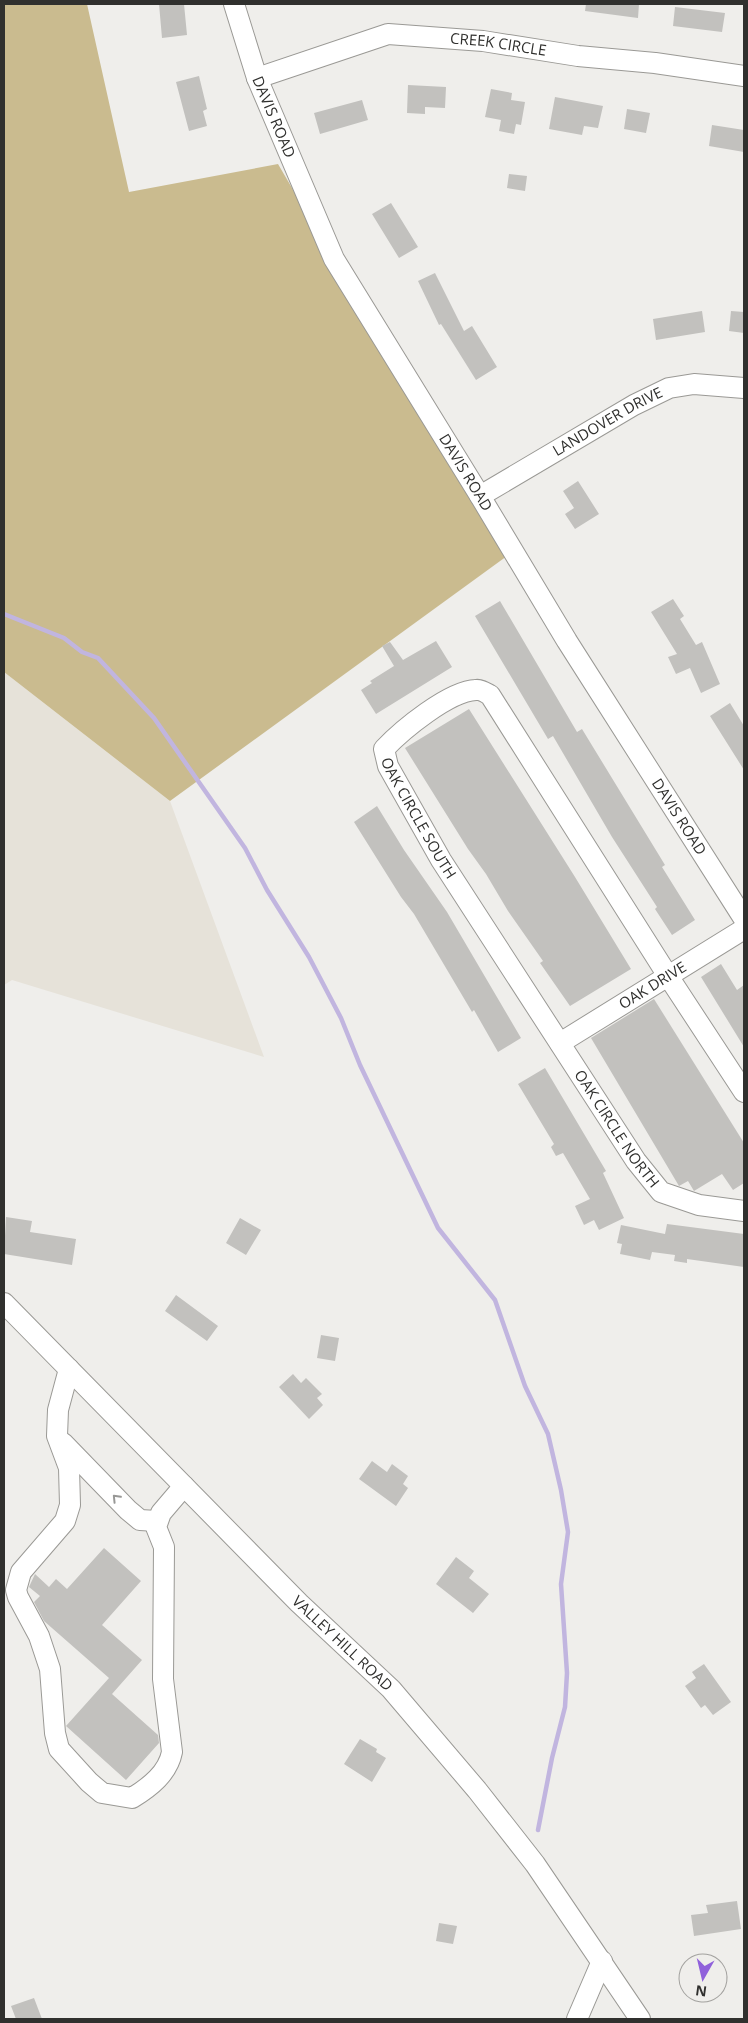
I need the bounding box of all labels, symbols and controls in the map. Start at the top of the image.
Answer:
street label: CREEK CIRCLE [449,28,548,60]
street label: DAVIS ROAD [248,73,301,161]
street label: LANDOVER DRIVE [549,382,666,460]
street label: DAVIS ROAD [435,430,498,514]
street label: OAK CIRCLE SOUTH [377,755,461,882]
street label: DAVIS ROAD [648,774,712,858]
street label: OAK DRIVE [615,956,690,1013]
street label: OAK CIRCLE NORTH [571,1066,664,1191]
one-way arrow [113,1495,122,1504]
street label: VALLEY HILL ROAD [288,1591,398,1695]
north arrow [678,1953,728,2003]
text: N [694,1981,708,2002]

